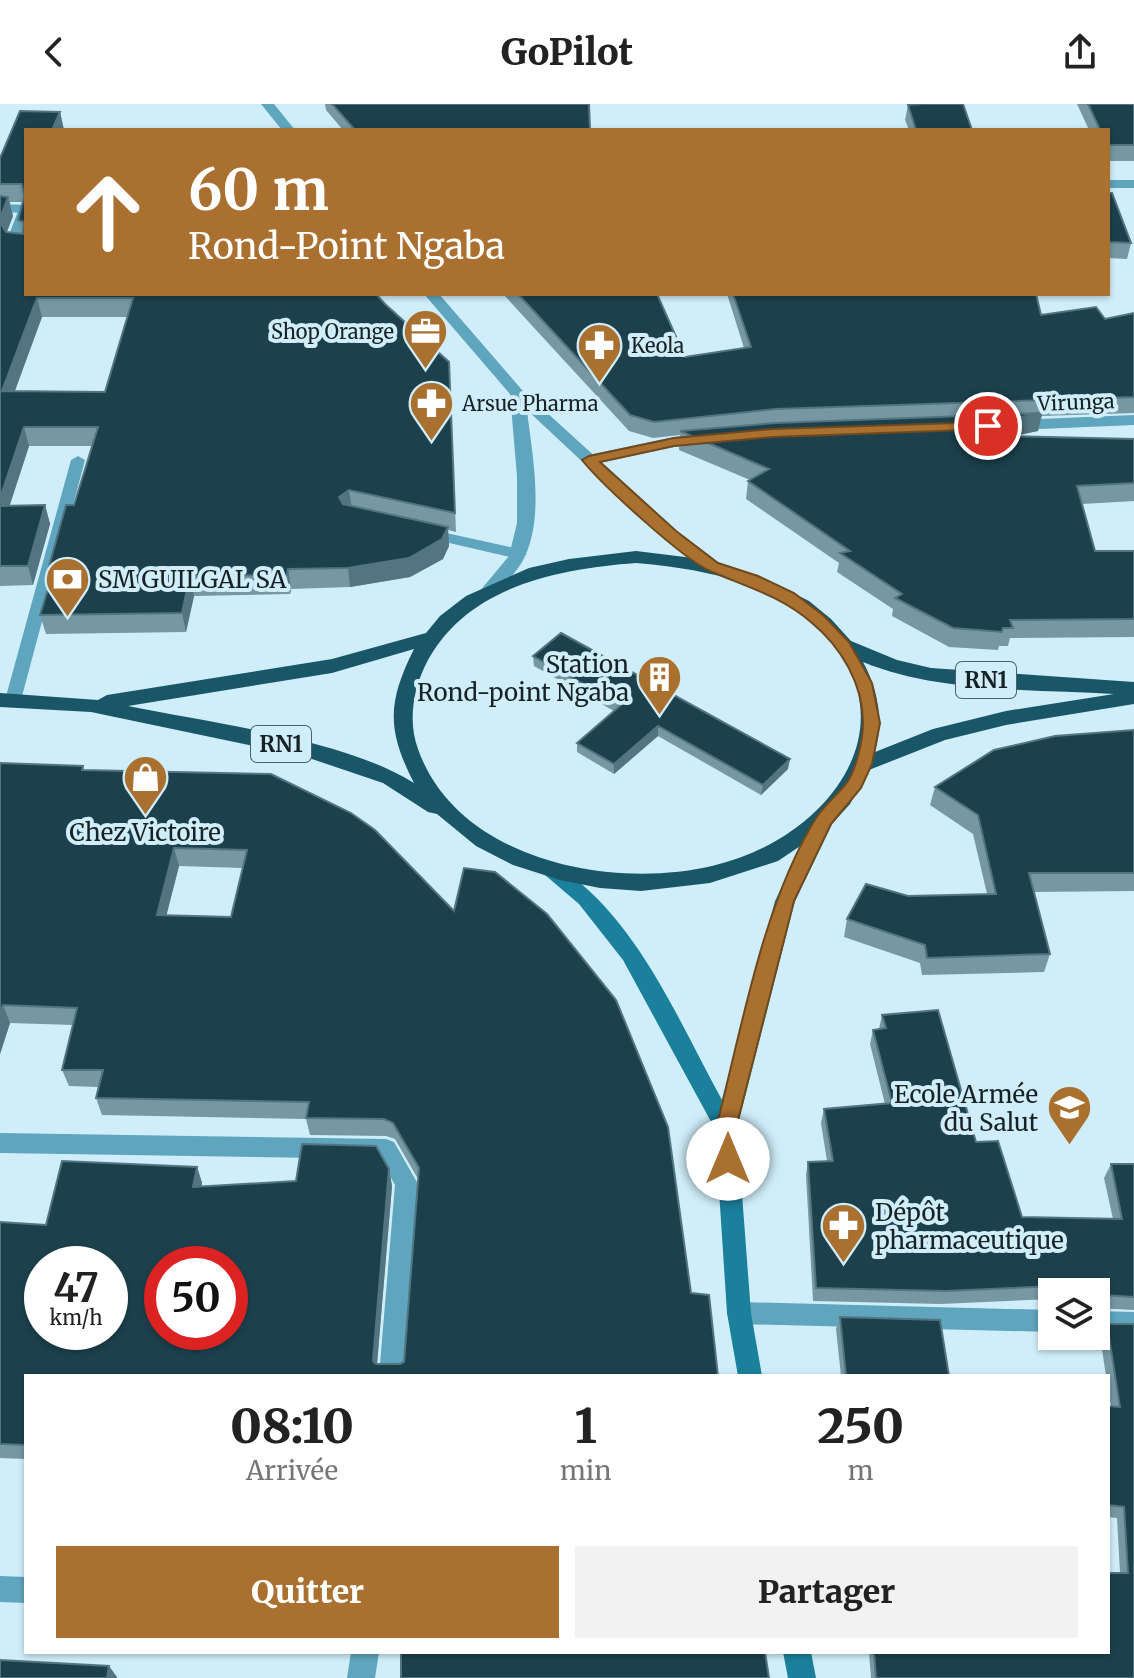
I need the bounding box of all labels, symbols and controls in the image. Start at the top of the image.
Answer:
icon: back [32,30,76,74]
text: GoPilot [501,30,633,75]
icon: share [1058,30,1102,74]
text: 60 m [188,155,329,225]
icon: ahead [56,160,160,264]
text: Rond-Point Ngaba [188,224,505,269]
office icon: Shop Orange [401,307,449,370]
place label: Shop Orange [271,319,394,344]
pharmacy icon: Keola [576,321,624,384]
place label: Keola [631,333,684,358]
pharmacy icon: Arsue Pharma [407,379,455,442]
street label: Virunga [1036,388,1115,416]
place label: Arsue Pharma [461,391,599,416]
pin [954,392,1022,460]
icon: arrive [966,404,1010,448]
bank icon: SM GUILGAL SA [43,555,91,618]
place label: SM GUILGAL SA [98,564,288,595]
place label: Station Rond-point Ngaba [417,649,629,708]
building icon: Station Rond-point Ngaba [636,654,684,717]
road number: RN1 [956,662,1016,698]
road number: RN1 [251,726,311,762]
shop icon: Chez Victoire [121,754,169,817]
place label: Chez Victoire [69,817,221,848]
place label: Ecole Armée du Salut [894,1079,1039,1138]
school or university icon: Ecole Armée du Salut [1045,1084,1093,1147]
position arrow [686,1117,770,1201]
place label: Dépôt pharmaceutique [875,1197,1064,1256]
pharmacy icon: Dépôt pharmaceutique [820,1202,868,1265]
speed limit sign: 50 [144,1246,248,1350]
text: 47 [53,1263,99,1313]
map controls [1038,1278,1110,1350]
button: layers [1038,1278,1110,1350]
text: km/h [50,1305,102,1330]
text: 08:10 [230,1396,354,1456]
text: 1 [574,1396,597,1456]
text: 250 [817,1396,904,1456]
text: Arrivée [246,1454,338,1487]
text: min [560,1454,611,1487]
text: m [848,1454,874,1487]
button: Quitter [56,1546,559,1638]
button: Partager [575,1546,1078,1638]

